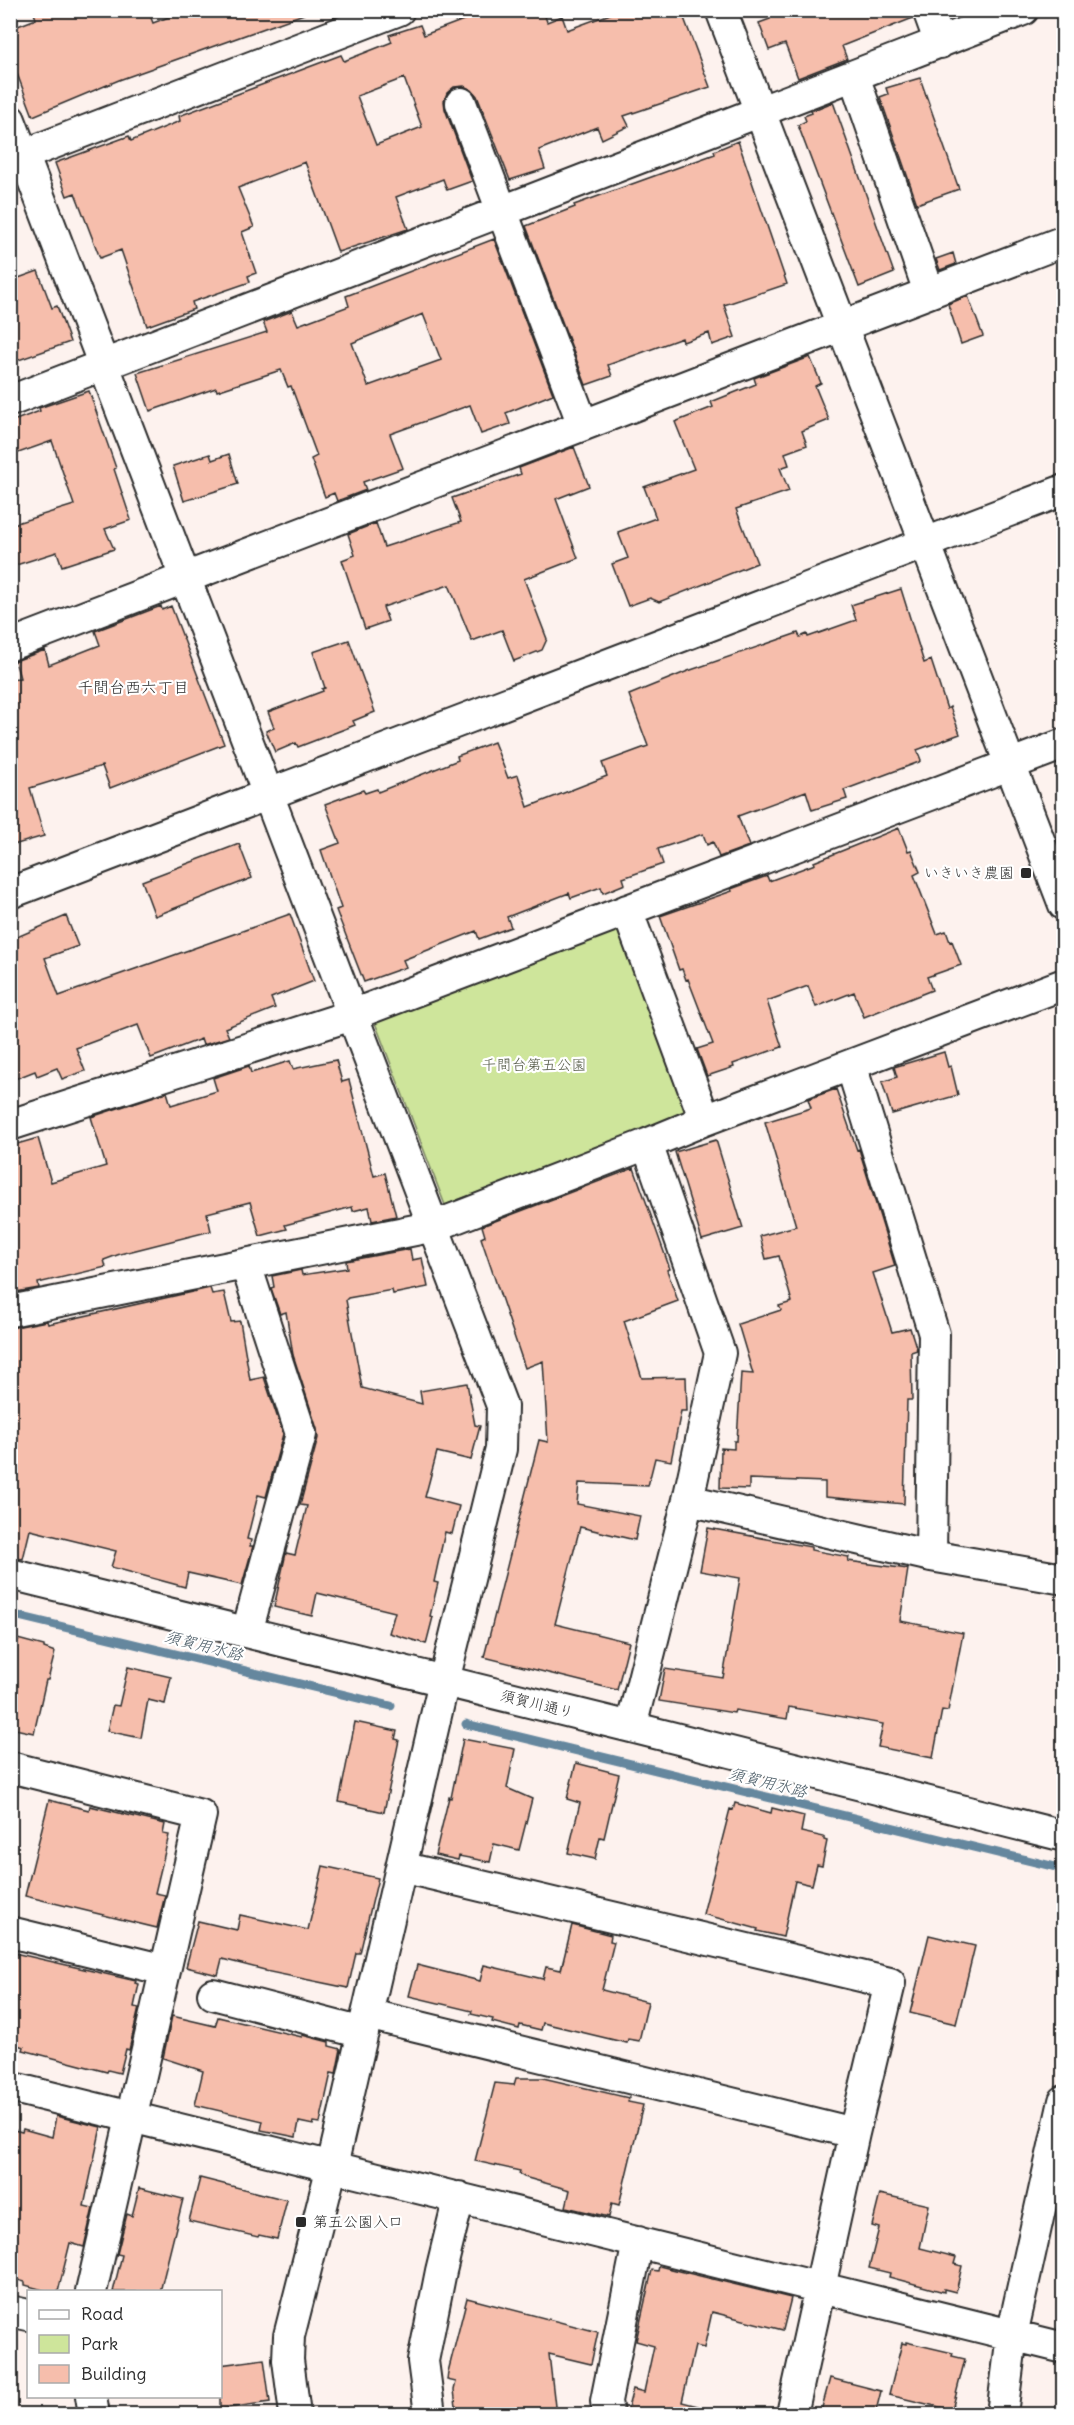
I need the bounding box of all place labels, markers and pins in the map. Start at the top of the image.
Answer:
place label: いきいき農園 [924,863,1014,882]
marker: いきいき農園 [1019,866,1033,880]
place label: 第五公園入口 [313,2212,403,2231]
marker: 第五公園入口 [294,2215,308,2229]

